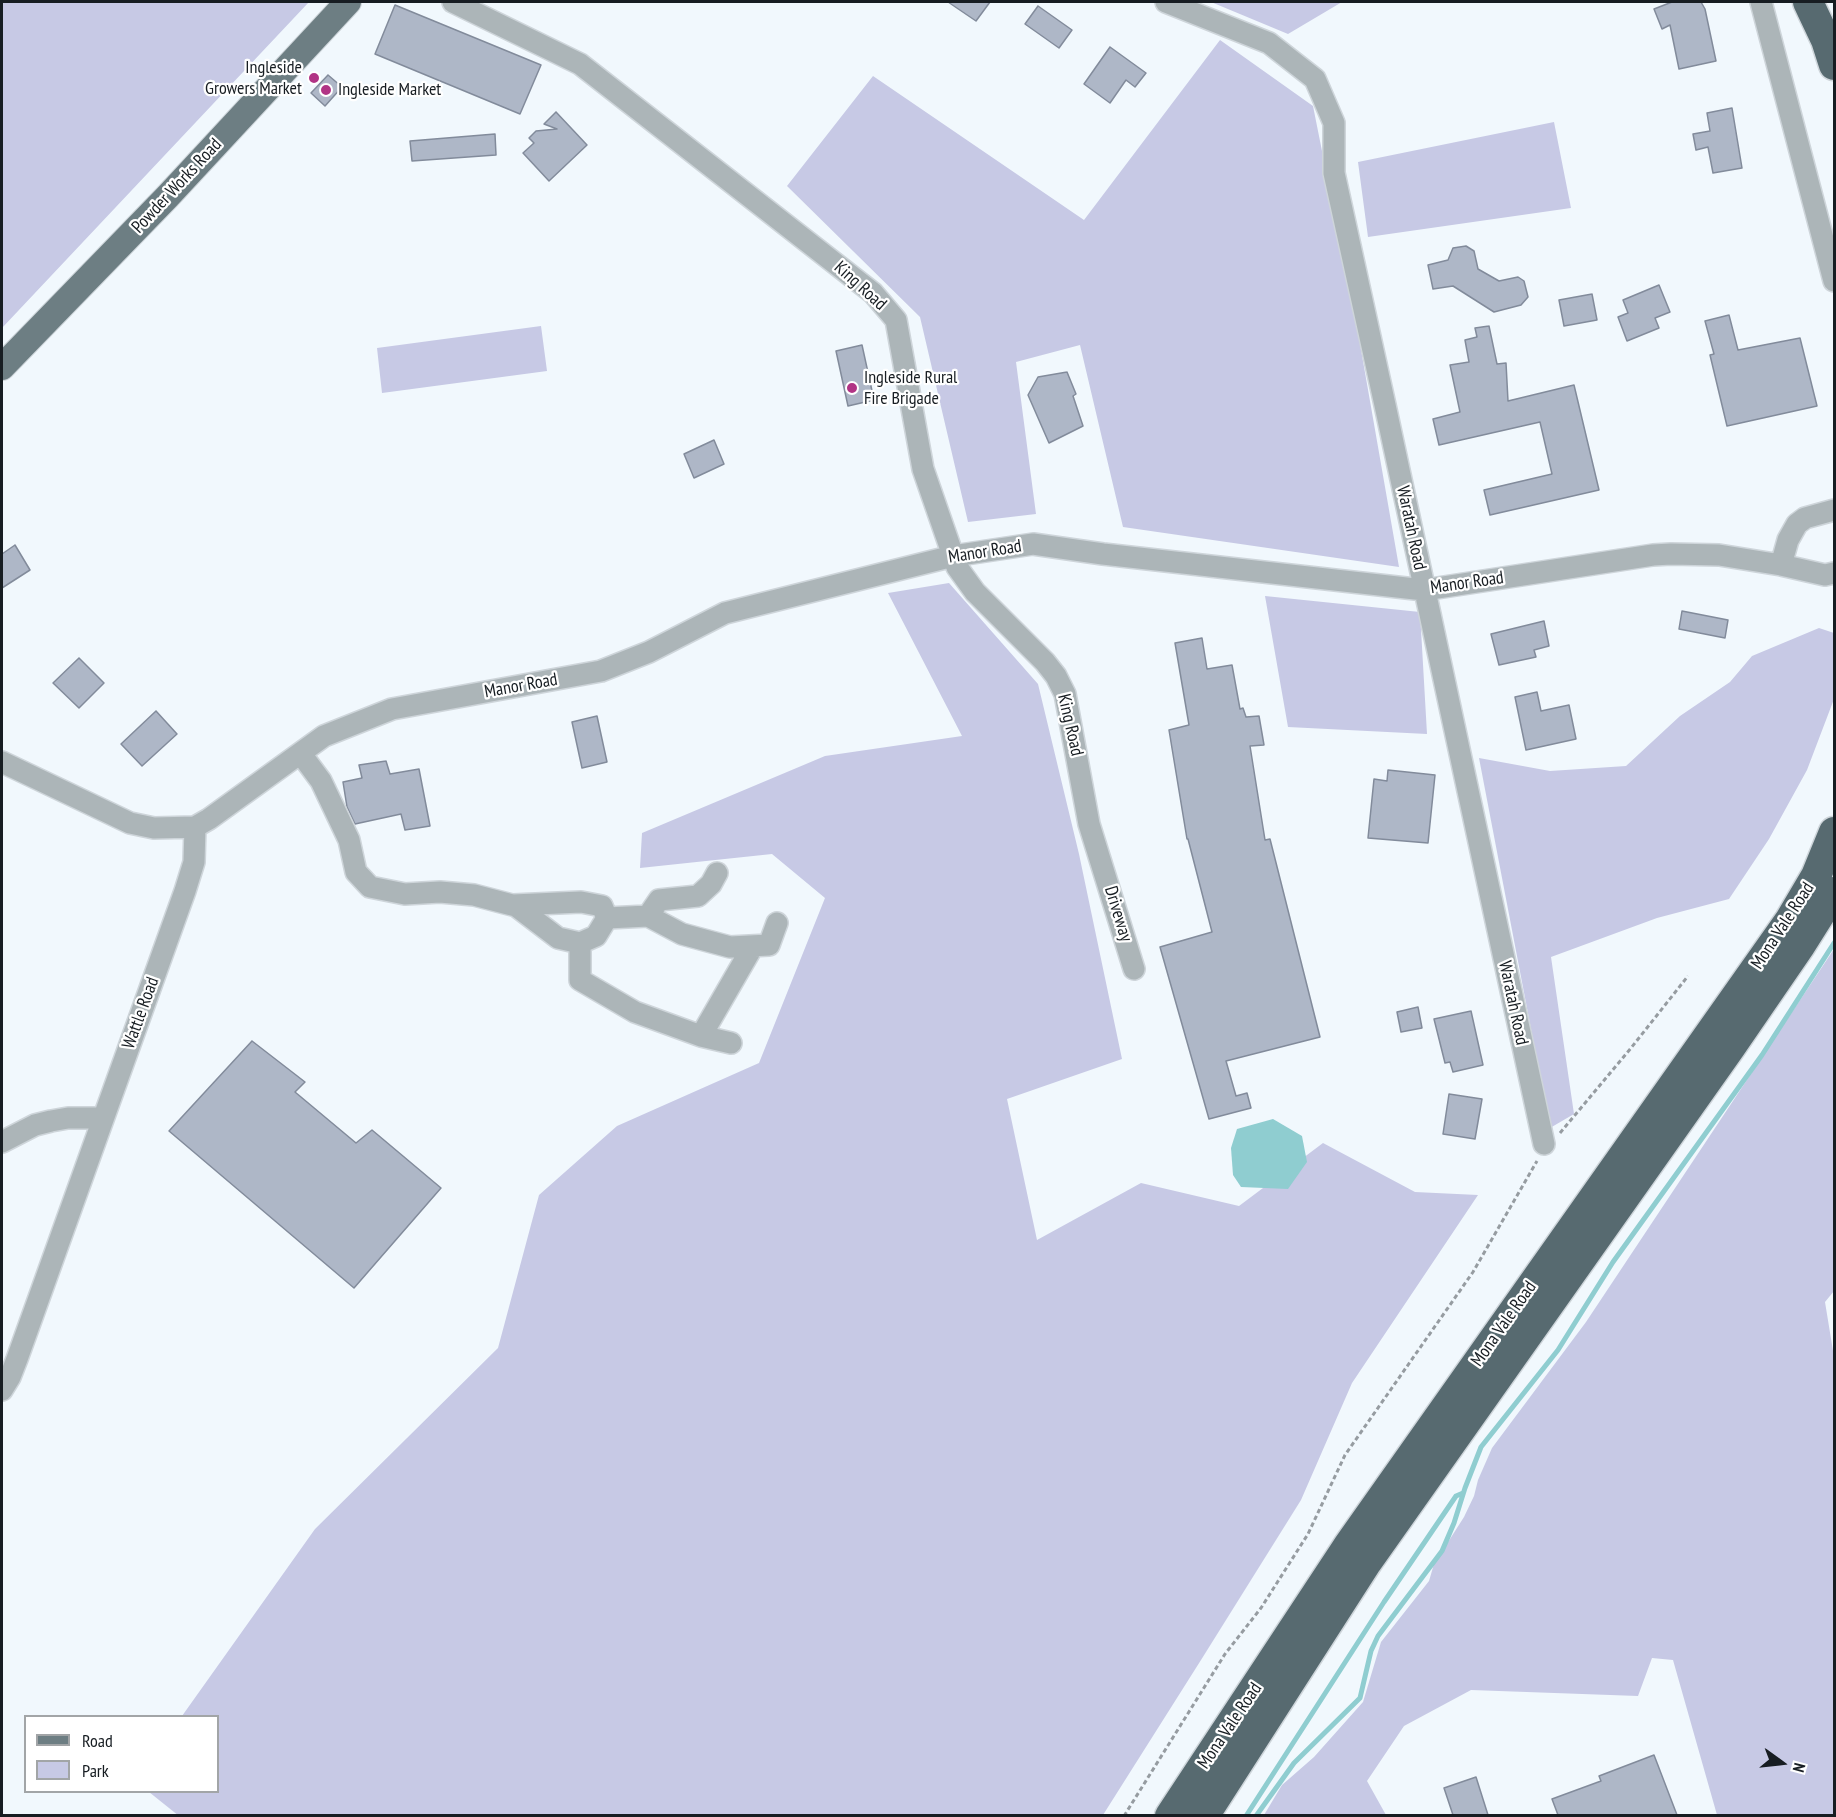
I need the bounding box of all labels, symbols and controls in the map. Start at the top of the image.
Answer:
place label: Ingleside Growers Market [205,57,302,100]
marker: Ingleside Growers Market [307,71,321,85]
place label: Ingleside Market [338,79,441,101]
marker: Ingleside Market [319,83,333,97]
street label: Powder Works Road [128,134,226,238]
street label: King Road [829,257,891,315]
place label: Ingleside Rural Fire Brigade [864,367,957,410]
marker: Ingleside Rural Fire Brigade [845,381,859,395]
street label: Waratah Road [1392,484,1430,572]
street label: Manor Road [947,536,1023,568]
street label: Manor Road [1429,567,1505,599]
street label: Manor Road [483,669,559,703]
street label: King Road [1052,692,1088,758]
street label: Mona Vale Road [1747,879,1819,973]
street label: Driveway [1099,884,1137,944]
street label: Waratah Road [1494,959,1532,1047]
street label: Wattle Road [118,974,164,1052]
street label: Mona Vale Road [1467,1277,1541,1371]
street label: Mona Vale Road [1193,1679,1267,1773]
legend [24,1715,219,1793]
text: Road [82,1729,113,1752]
north arrow [1752,1733,1812,1793]
text: Park [82,1759,109,1782]
text: N [1789,1761,1810,1774]

